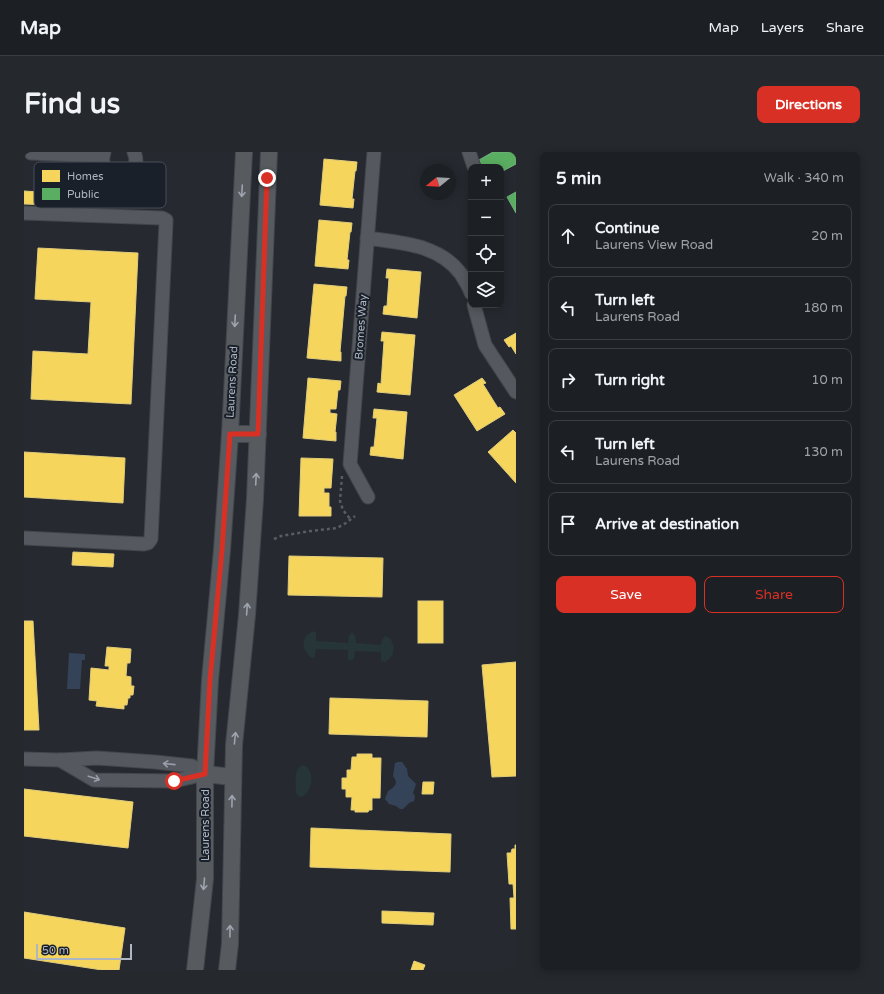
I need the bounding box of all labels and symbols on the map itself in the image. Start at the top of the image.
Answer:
legend [34,162,166,208]
north arrow [420,164,456,200]
route end [258,169,276,187]
text: Homes [67,170,103,183]
one-way arrow [238,184,246,197]
text: Public [67,188,99,201]
street label: Bromes Way [352,294,370,360]
one-way arrow [232,314,239,327]
street label: Laurens Road [224,346,240,418]
one-way arrow [252,473,260,486]
one-way arrow [244,602,251,615]
one-way arrow [231,732,238,745]
one-way arrow [163,760,176,767]
route start [165,772,183,790]
one-way arrow [88,775,100,782]
street label: Laurens Road [199,789,212,861]
one-way arrow [229,795,236,808]
one-way arrow [201,877,208,890]
one-way arrow [226,925,234,938]
scale bar [36,942,132,961]

